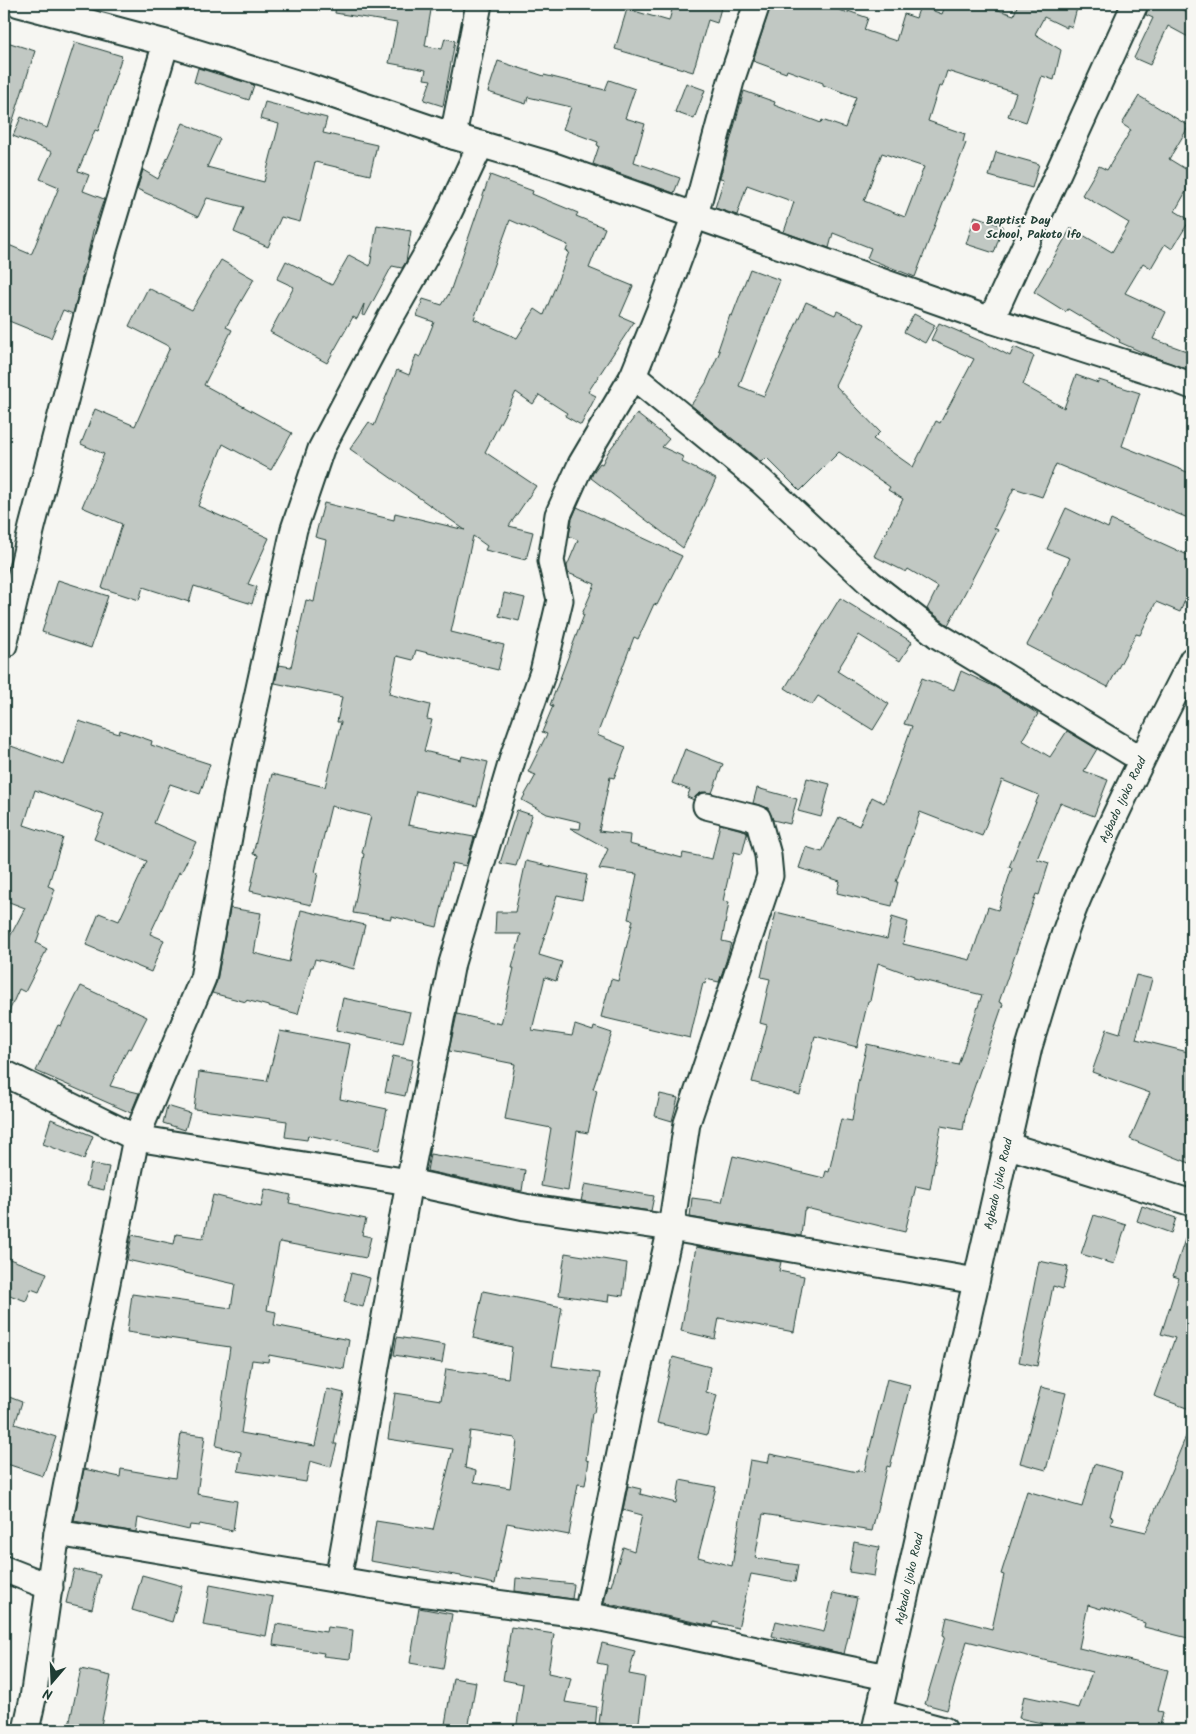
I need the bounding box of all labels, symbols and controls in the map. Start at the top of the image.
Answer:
place label: Baptist Day School, Pakoto Ifo [986,211,1082,244]
marker: Baptist Day School, Pakoto Ifo [970,221,982,233]
street label: Agbado Ijoko Road [1094,753,1152,846]
street label: Agbado Ijoko Road [979,1135,1018,1231]
street label: Agbado Ijoko Road [890,1530,929,1626]
north arrow [28,1656,78,1706]
text: N [40,1681,56,1705]

